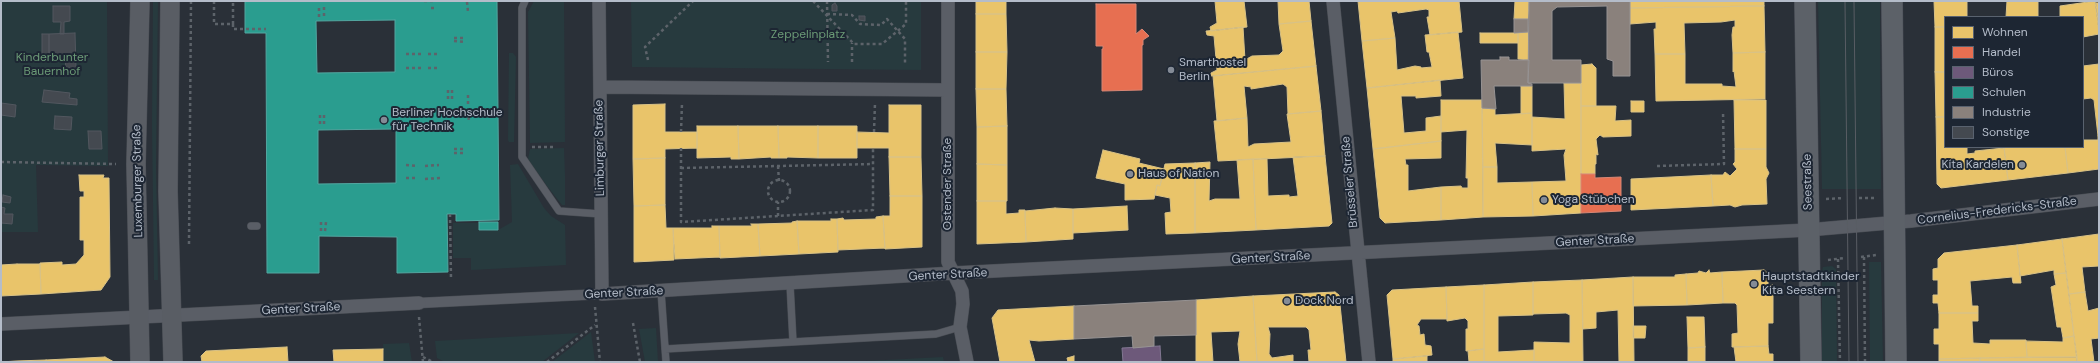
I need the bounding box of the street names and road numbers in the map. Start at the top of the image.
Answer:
street label: Limburger Straße [592,100,608,196]
street label: Luxemburger Straße [130,124,146,238]
street label: Brüsseler Straße [1339,136,1361,228]
street label: Ostender Straße [941,138,955,230]
street label: Seestraße [1800,154,1816,210]
street label: Cornelius-Fredericks-Straße [1917,194,2077,228]
street label: Genter Straße [1555,232,1635,250]
street label: Genter Straße [1231,249,1311,267]
street label: Genter Straße [908,266,988,284]
street label: Genter Straße [584,284,664,302]
street label: Genter Straße [261,300,341,318]

